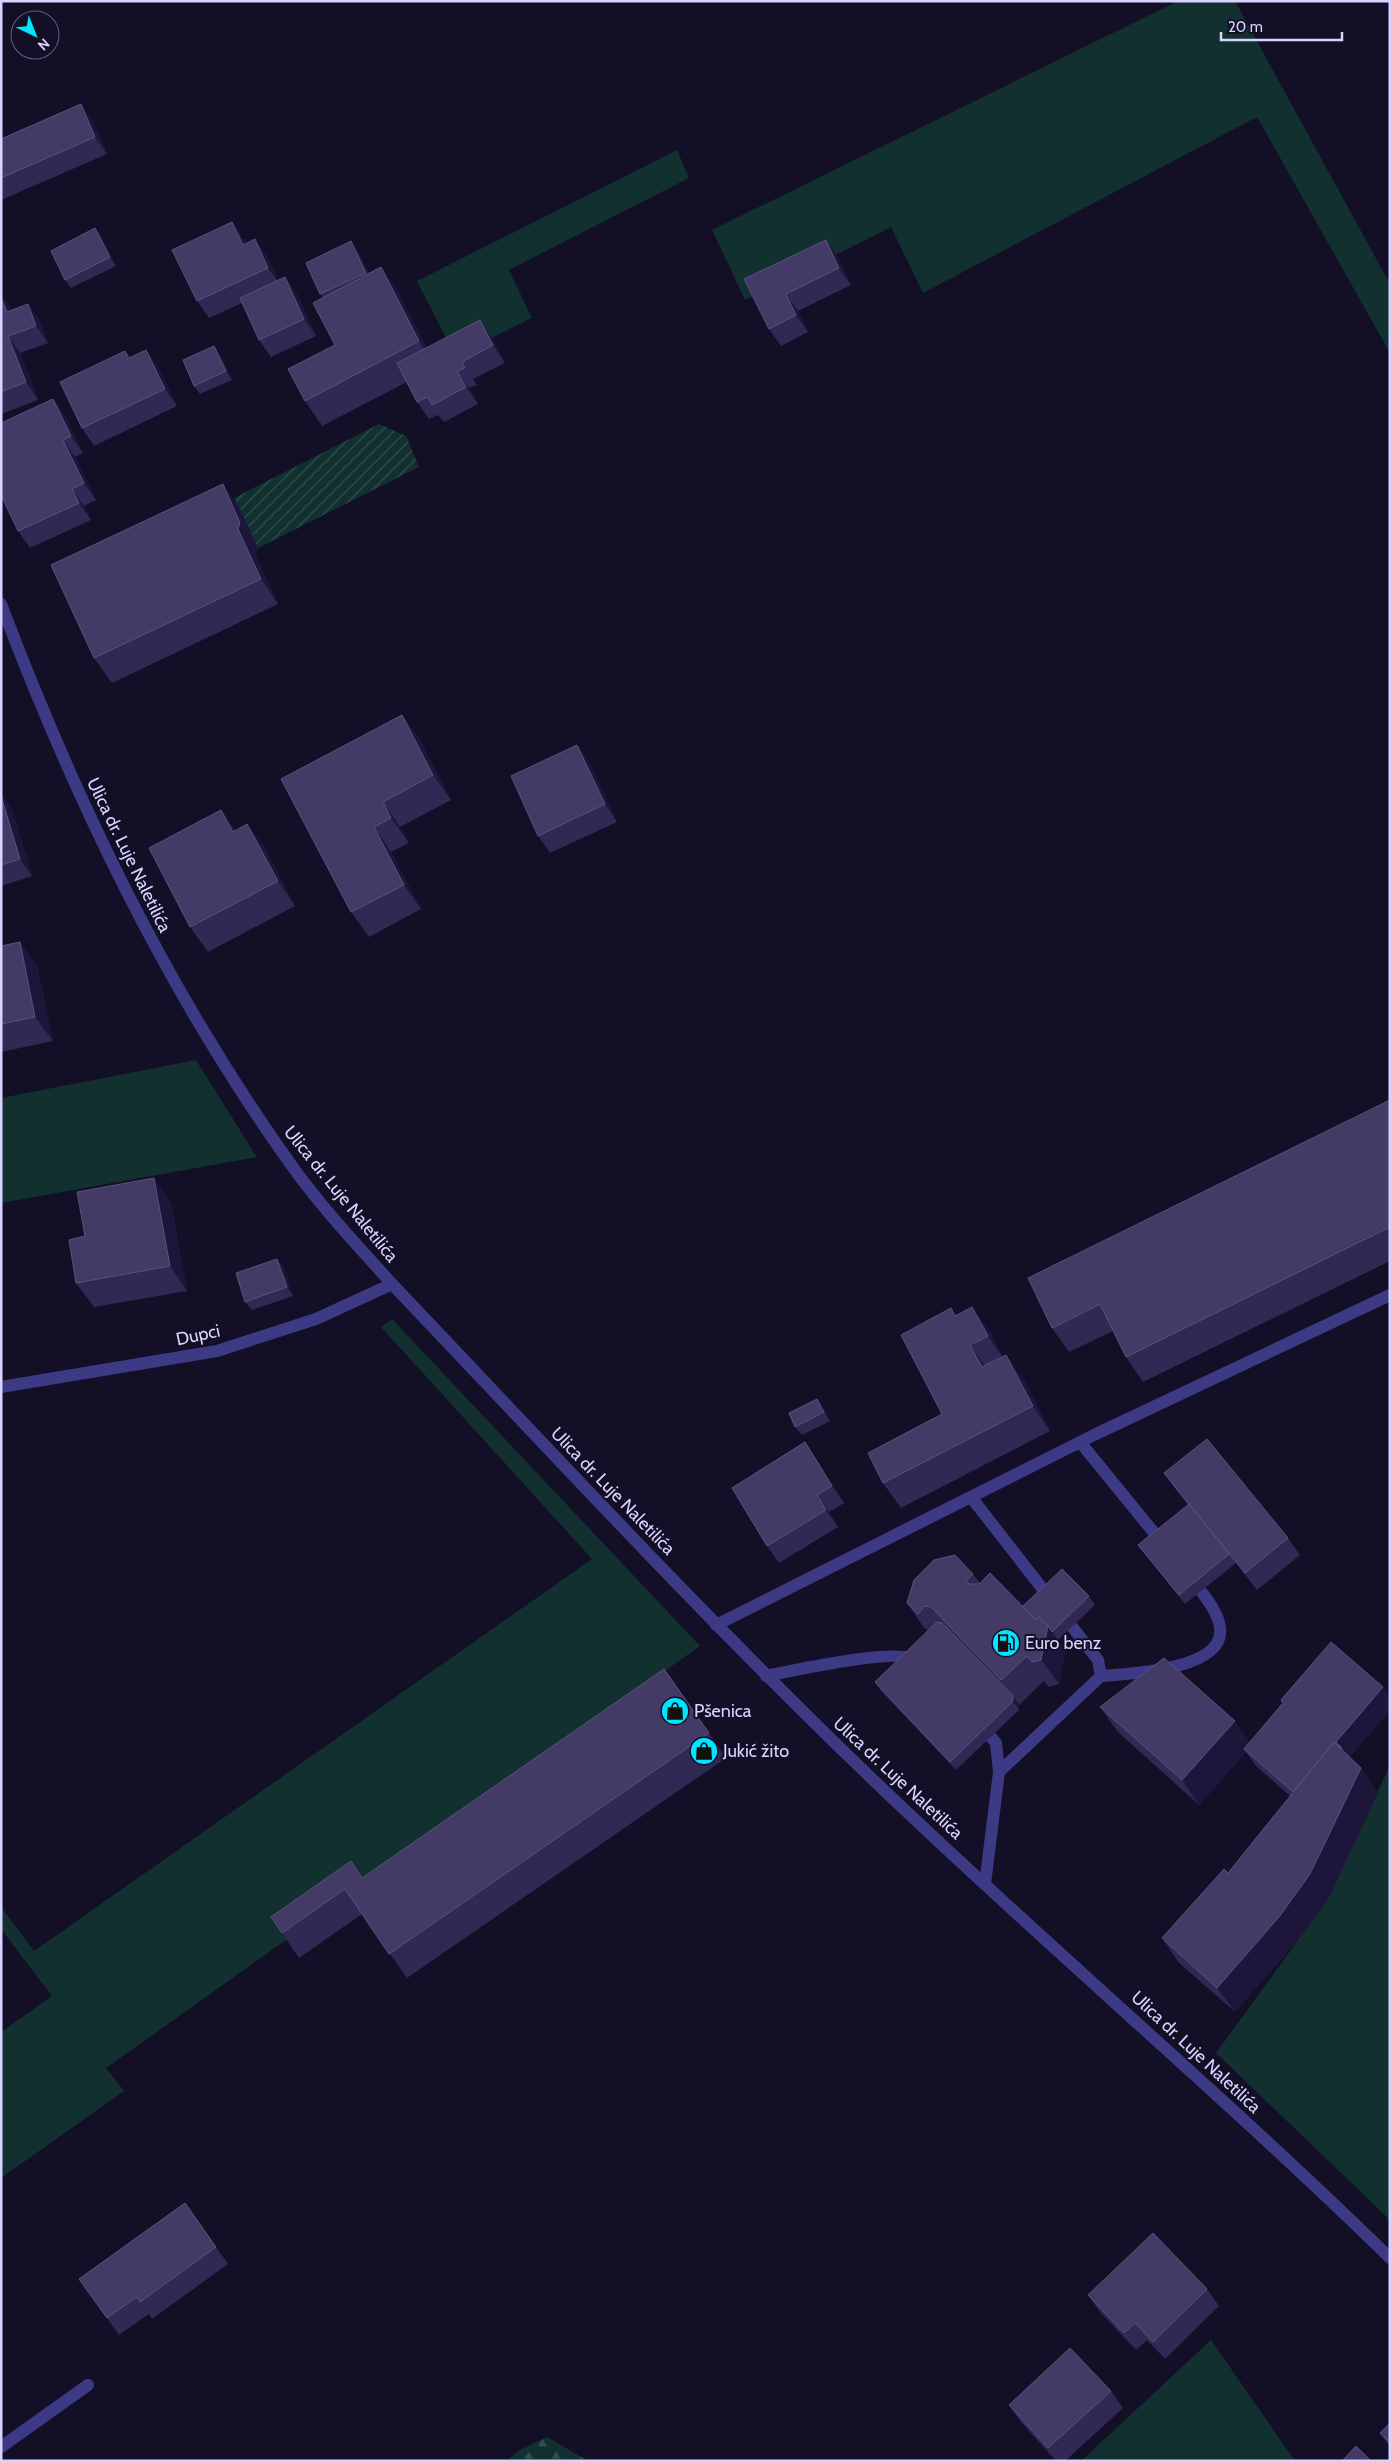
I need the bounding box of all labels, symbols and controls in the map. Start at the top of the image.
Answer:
north arrow [10,10,60,60]
scale bar [1221,10,1342,42]
text: 20 m [1228,18,1263,36]
text: N [34,35,54,54]
street label: Ulica dr. Luje Naletilića [82,774,176,936]
street label: Ulica dr. Luje Naletilića [279,1121,403,1267]
street label: Dupci [174,1320,222,1350]
street label: Ulica dr. Luje Naletilića [546,1422,680,1560]
fuel station icon: Euro benz [991,1628,1021,1658]
place label: Euro benz [1025,1632,1102,1654]
shop icon: Pšenica [660,1696,690,1726]
place label: Pšenica [694,1700,752,1722]
street label: Ulica dr. Luje Naletilića [829,1712,968,1844]
shop icon: Jukić žito [689,1736,719,1766]
place label: Jukić žito [722,1740,789,1762]
street label: Ulica dr. Luje Naletilića [1127,1986,1266,2118]

